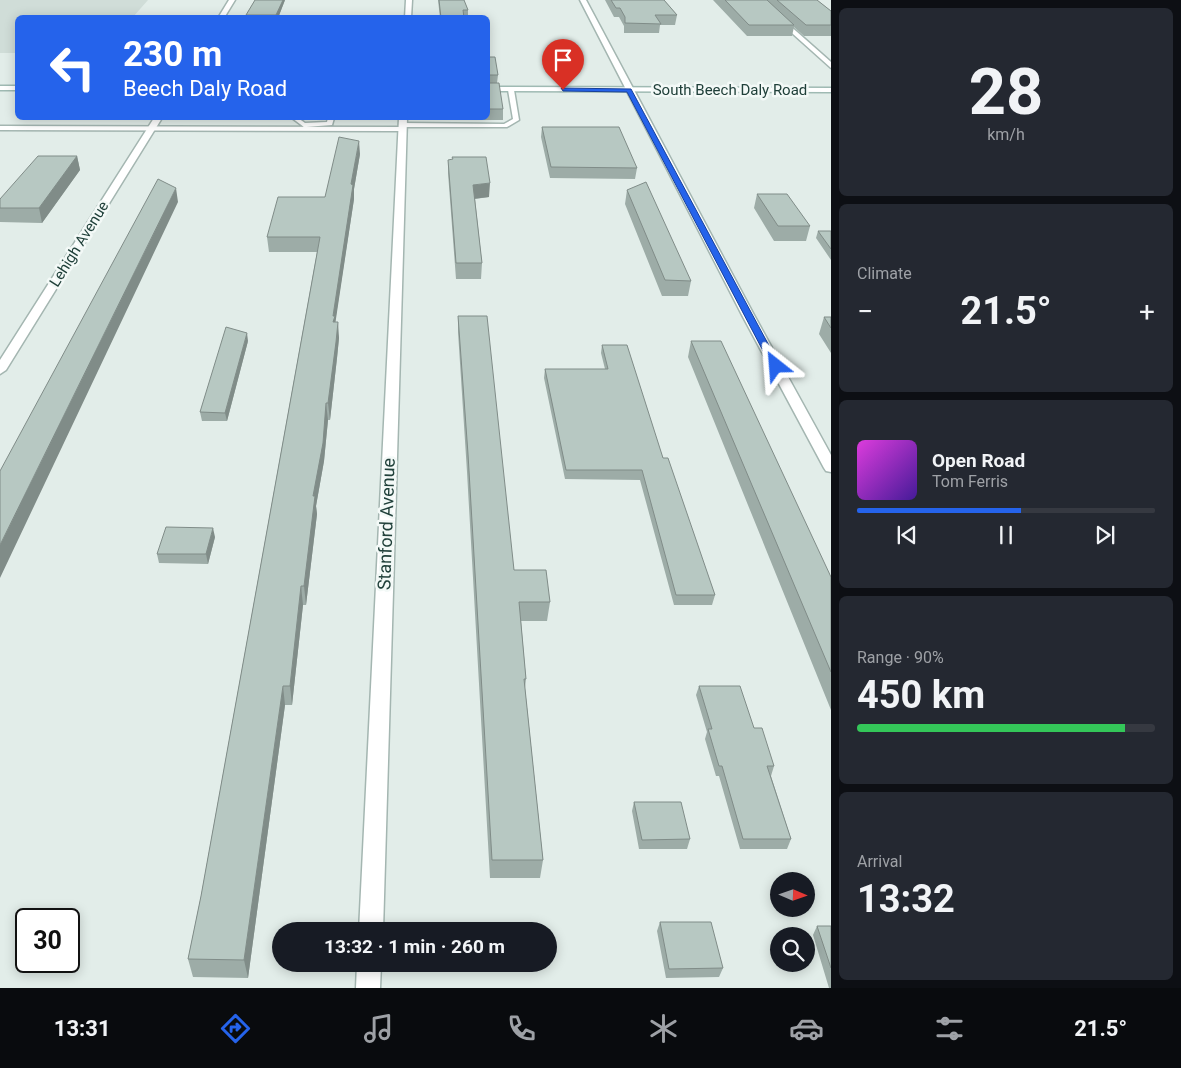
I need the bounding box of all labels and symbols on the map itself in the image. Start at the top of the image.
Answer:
pin [542,39,584,90]
street label: South Beech Daly Road [653,81,807,99]
street label: Lehigh Avenue [46,198,112,290]
position arrow [749,339,801,391]
street label: Stanford Avenue [373,458,399,590]
north arrow [770,872,815,918]
speed limit sign: 30 [15,908,80,973]

